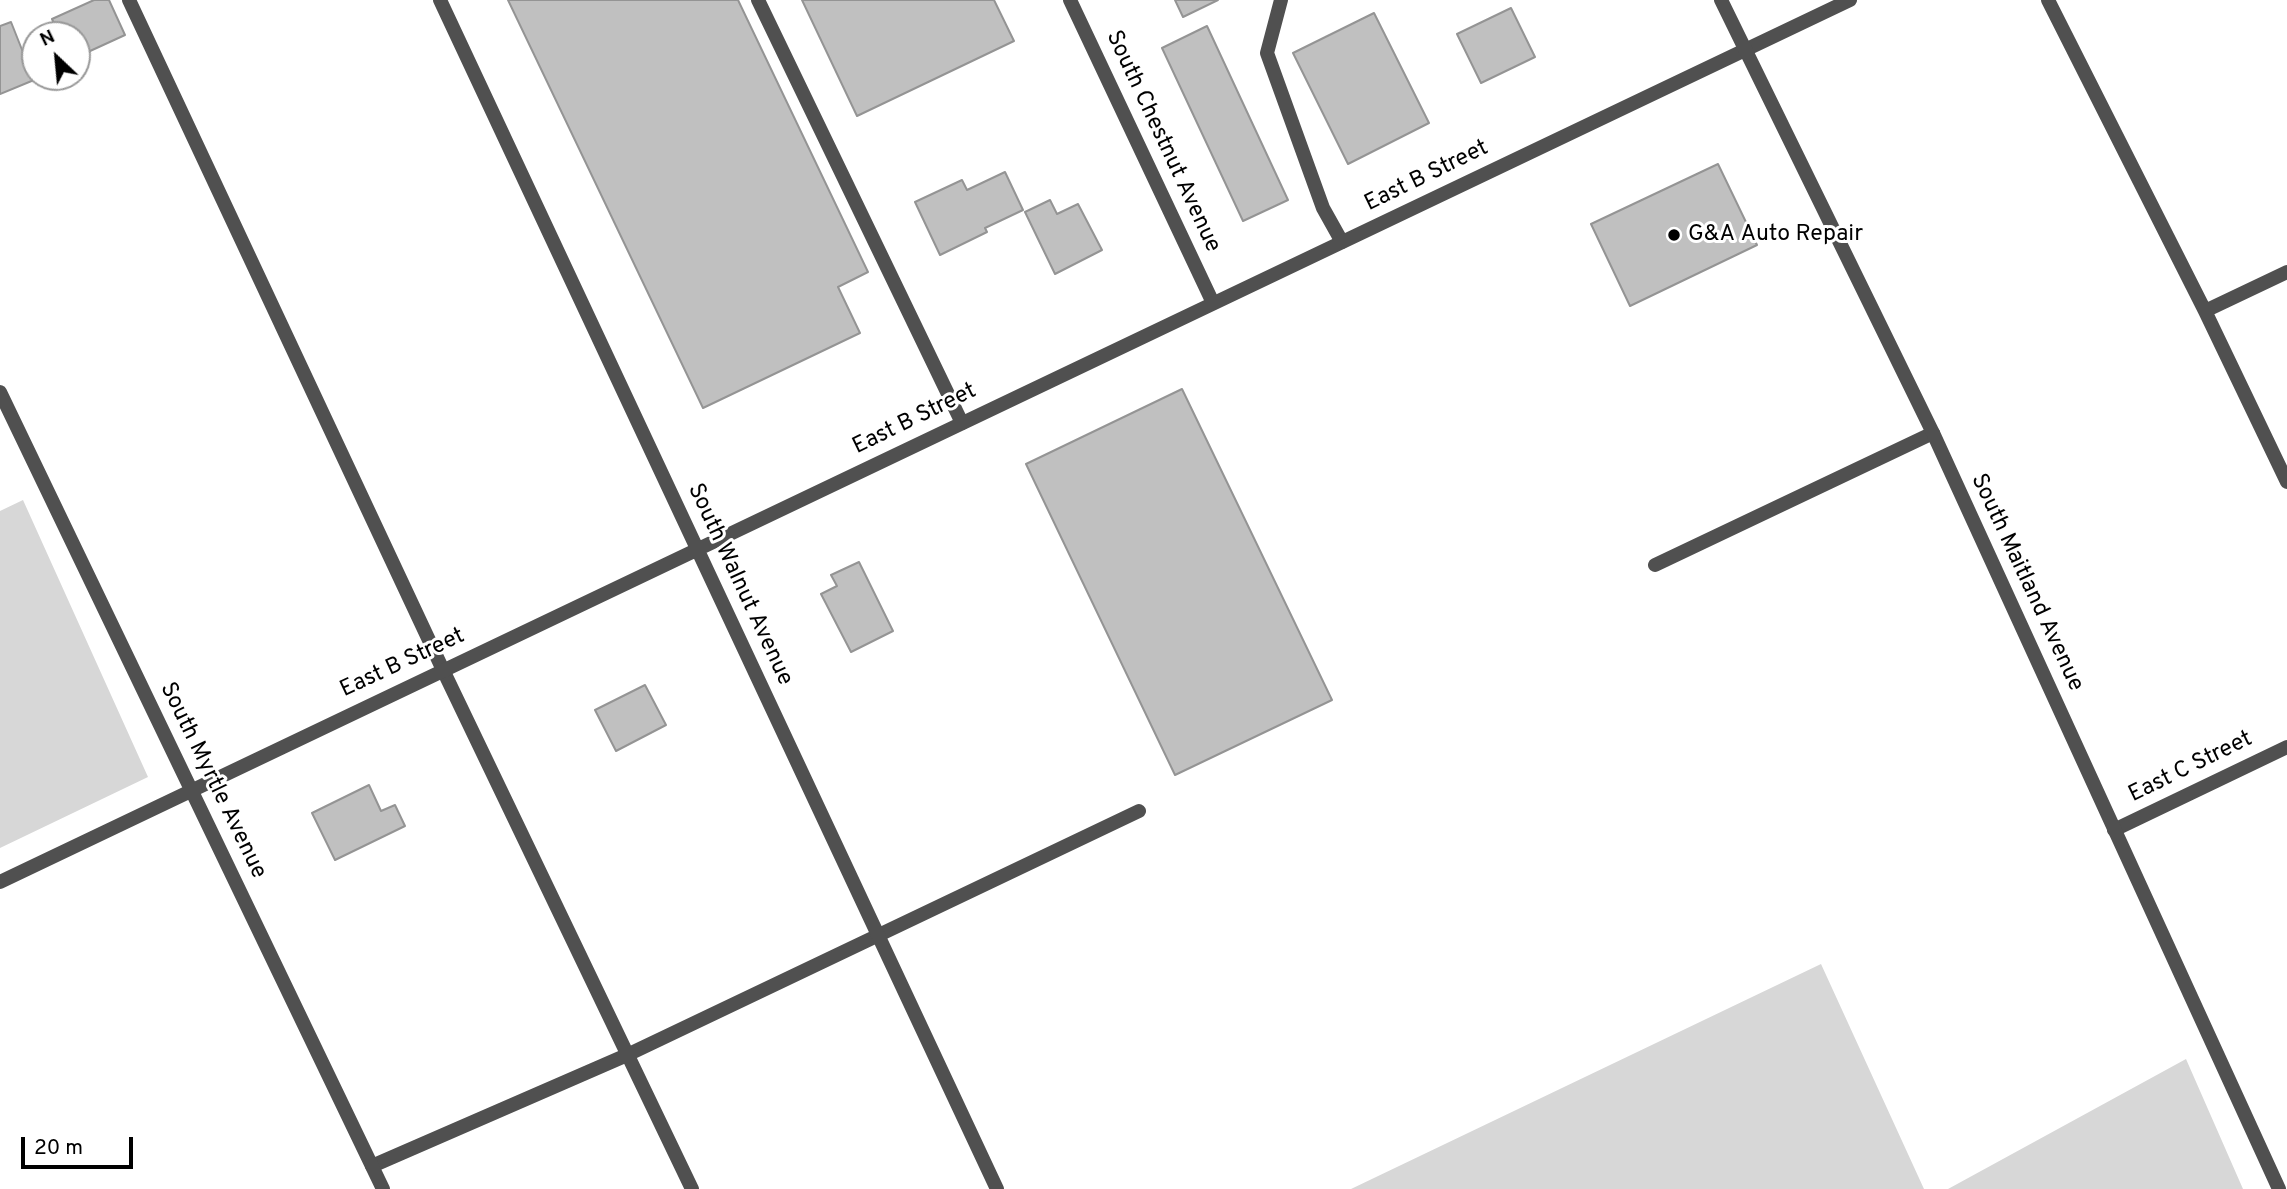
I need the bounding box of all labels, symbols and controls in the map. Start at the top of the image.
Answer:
north arrow [21,21,91,91]
text: N [36,25,59,53]
street label: South Chestnut Avenue [1099,27,1225,257]
street label: East B Street [1361,135,1493,219]
place label: G&A Auto Repair [1688,221,1863,249]
marker: G&A Auto Repair [1666,227,1682,243]
street label: East B Street [849,378,981,462]
street label: South Maitland Avenue [1963,470,2089,696]
street label: South Walnut Avenue [680,480,798,690]
street label: East B Street [336,623,470,705]
street label: South Myrtle Avenue [153,678,271,884]
street label: East C Street [2125,726,2257,810]
scale bar [24,1122,136,1166]
text: 20 m [34,1135,83,1162]

